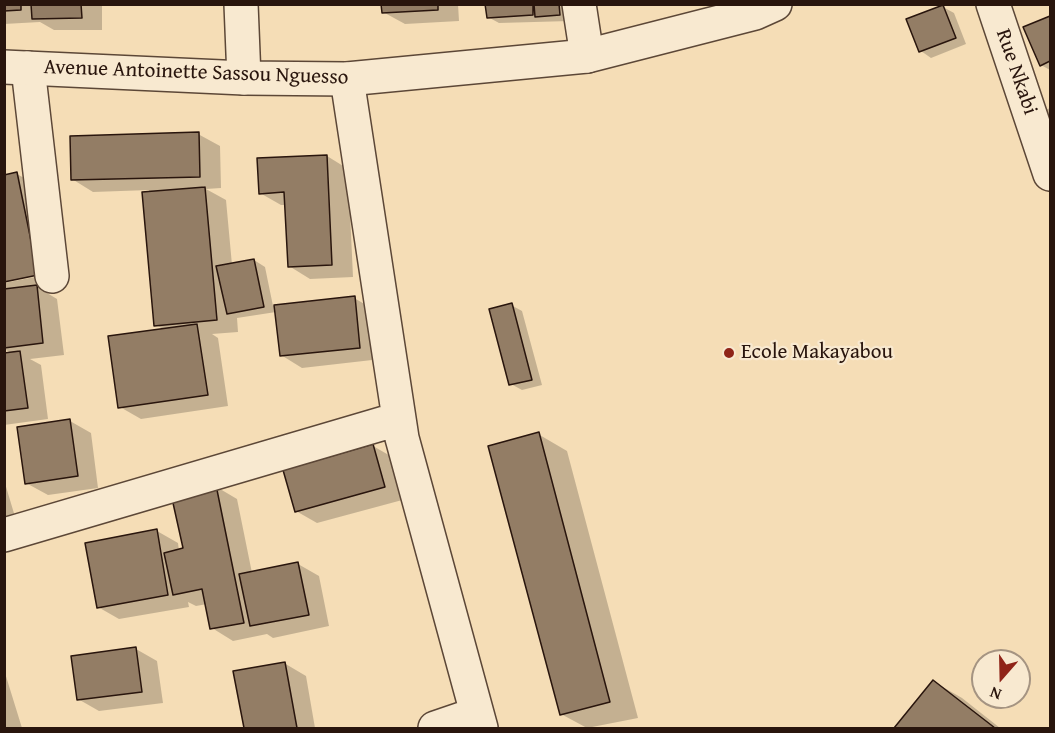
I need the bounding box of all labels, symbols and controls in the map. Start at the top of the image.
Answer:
street label: Rue Nkabi [990,26,1042,118]
street label: Avenue Antoinette Sassou Nguesso [43,55,349,91]
place label: Ecole Makayabou [741,340,893,366]
marker: Ecole Makayabou [722,346,736,360]
north arrow [971,649,1031,709]
text: N [986,681,1005,707]

